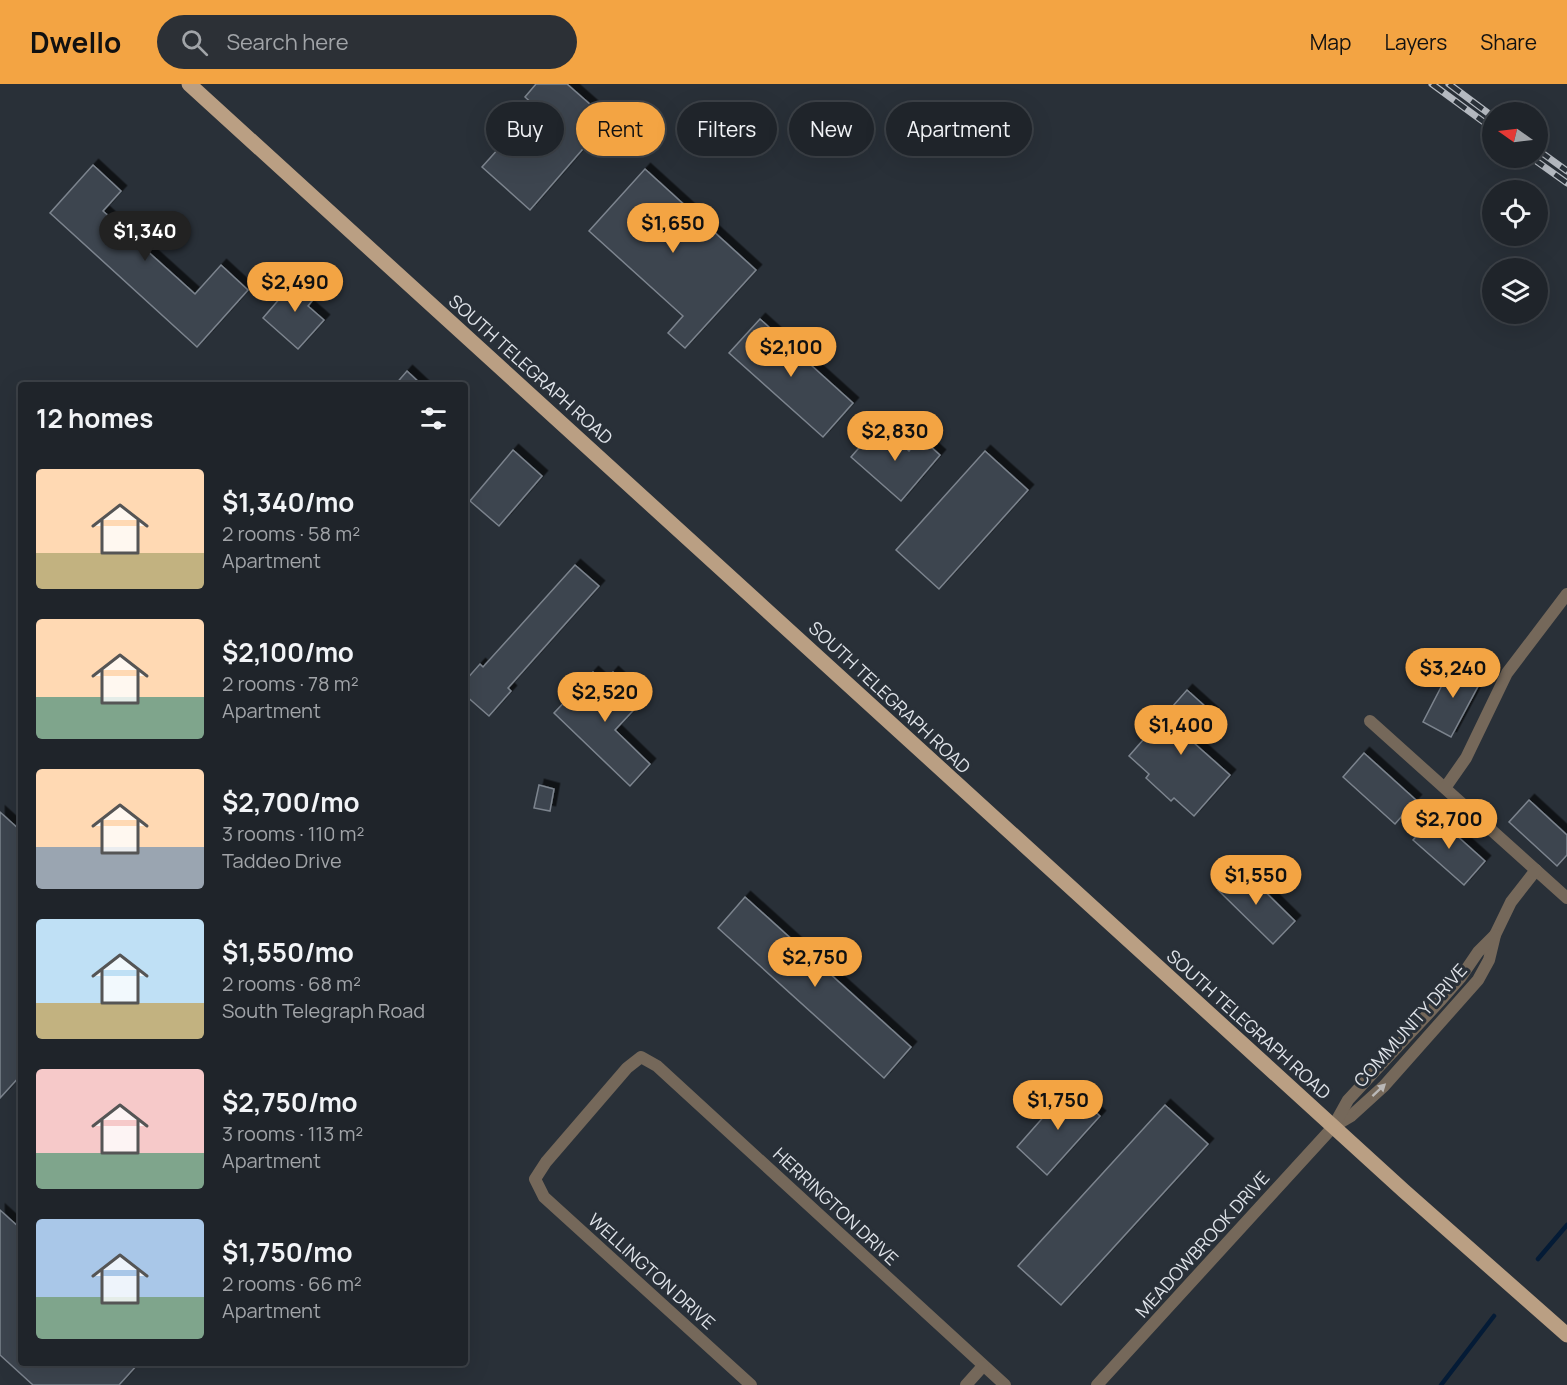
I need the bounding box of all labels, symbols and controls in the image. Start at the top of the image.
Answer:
search box [157,15,577,69]
text: Dwello [30,23,121,61]
icon: search [178,26,211,59]
text: Search here [226,27,349,57]
text: Map [1310,28,1351,56]
text: Layers [1384,28,1447,56]
text: Share [1480,28,1537,56]
chip: Buy [486,102,564,156]
chip: Rent [576,102,665,156]
chip: Filters [677,102,777,156]
chip: New [789,102,874,156]
chip: Apartment [886,102,1032,156]
north arrow [1482,102,1548,168]
map controls [1482,102,1548,324]
button: locate [1482,180,1548,246]
pin: $1,650 [624,203,722,254]
text: $1,650 [641,209,705,236]
pin: $1,340 [96,211,194,262]
text: $1,340 [113,217,177,244]
button: layers [1482,258,1548,324]
pin: $2,490 [246,262,344,313]
text: $2,490 [261,268,329,295]
street label: SOUTH TELEGRAPH ROAD [444,289,618,449]
pin: $2,100 [742,327,840,378]
text: $2,100 [759,333,823,360]
text: 12 homes [36,400,153,436]
icon: filters [417,402,450,435]
pin: $2,830 [846,411,944,462]
text: $2,830 [861,417,929,444]
text: $1,340/mo [222,484,354,520]
icon: home [84,493,156,565]
text: 2 rooms · 58 m² [222,520,360,547]
text: Apartment [222,547,321,574]
street label: SOUTH TELEGRAPH ROAD [804,616,976,778]
text: $2,100/mo [222,634,354,670]
icon: home [84,643,156,715]
pin: $3,240 [1404,648,1502,699]
text: $3,240 [1419,654,1487,681]
text: 2 rooms · 78 m² [222,670,359,697]
pin: $2,520 [556,672,654,723]
text: $2,520 [572,678,638,705]
text: Apartment [222,697,321,724]
pin: $1,400 [1132,705,1230,756]
text: $1,400 [1148,711,1214,738]
text: $2,700/mo [222,784,360,820]
icon: home [84,793,156,865]
pin: $2,700 [1400,799,1498,850]
text: $2,700 [1415,805,1483,832]
text: 3 rooms · 110 m² [222,820,364,847]
text: Taddeo Drive [222,847,342,874]
pin: $1,550 [1207,855,1305,906]
text: $1,550 [1224,861,1288,888]
text: $1,550/mo [222,934,354,970]
pin: $2,750 [766,937,864,988]
icon: home [84,943,156,1015]
text: $2,750 [782,943,848,970]
street label: SOUTH TELEGRAPH ROAD [1162,944,1336,1104]
street label: COMMUNITY DRIVE [1348,958,1472,1092]
text: 2 rooms · 68 m² [222,970,361,997]
text: South Telegraph Road [222,997,425,1024]
pin: $1,750 [1009,1080,1107,1131]
text: $2,750/mo [222,1084,358,1120]
one-way arrow [1371,1084,1386,1097]
text: $1,750 [1027,1086,1089,1113]
icon: home [84,1093,156,1165]
text: 3 rooms · 113 m² [222,1120,363,1147]
street label: HERRINGTON DRIVE [768,1142,904,1270]
text: Apartment [222,1147,321,1174]
street label: MEADOWBROOK DRIVE [1130,1166,1274,1322]
street label: WELLINGTON DRIVE [583,1208,721,1334]
text: $1,750/mo [222,1234,353,1270]
icon: home [84,1243,156,1315]
text: 2 rooms · 66 m² [222,1270,362,1297]
text: Apartment [222,1297,321,1324]

